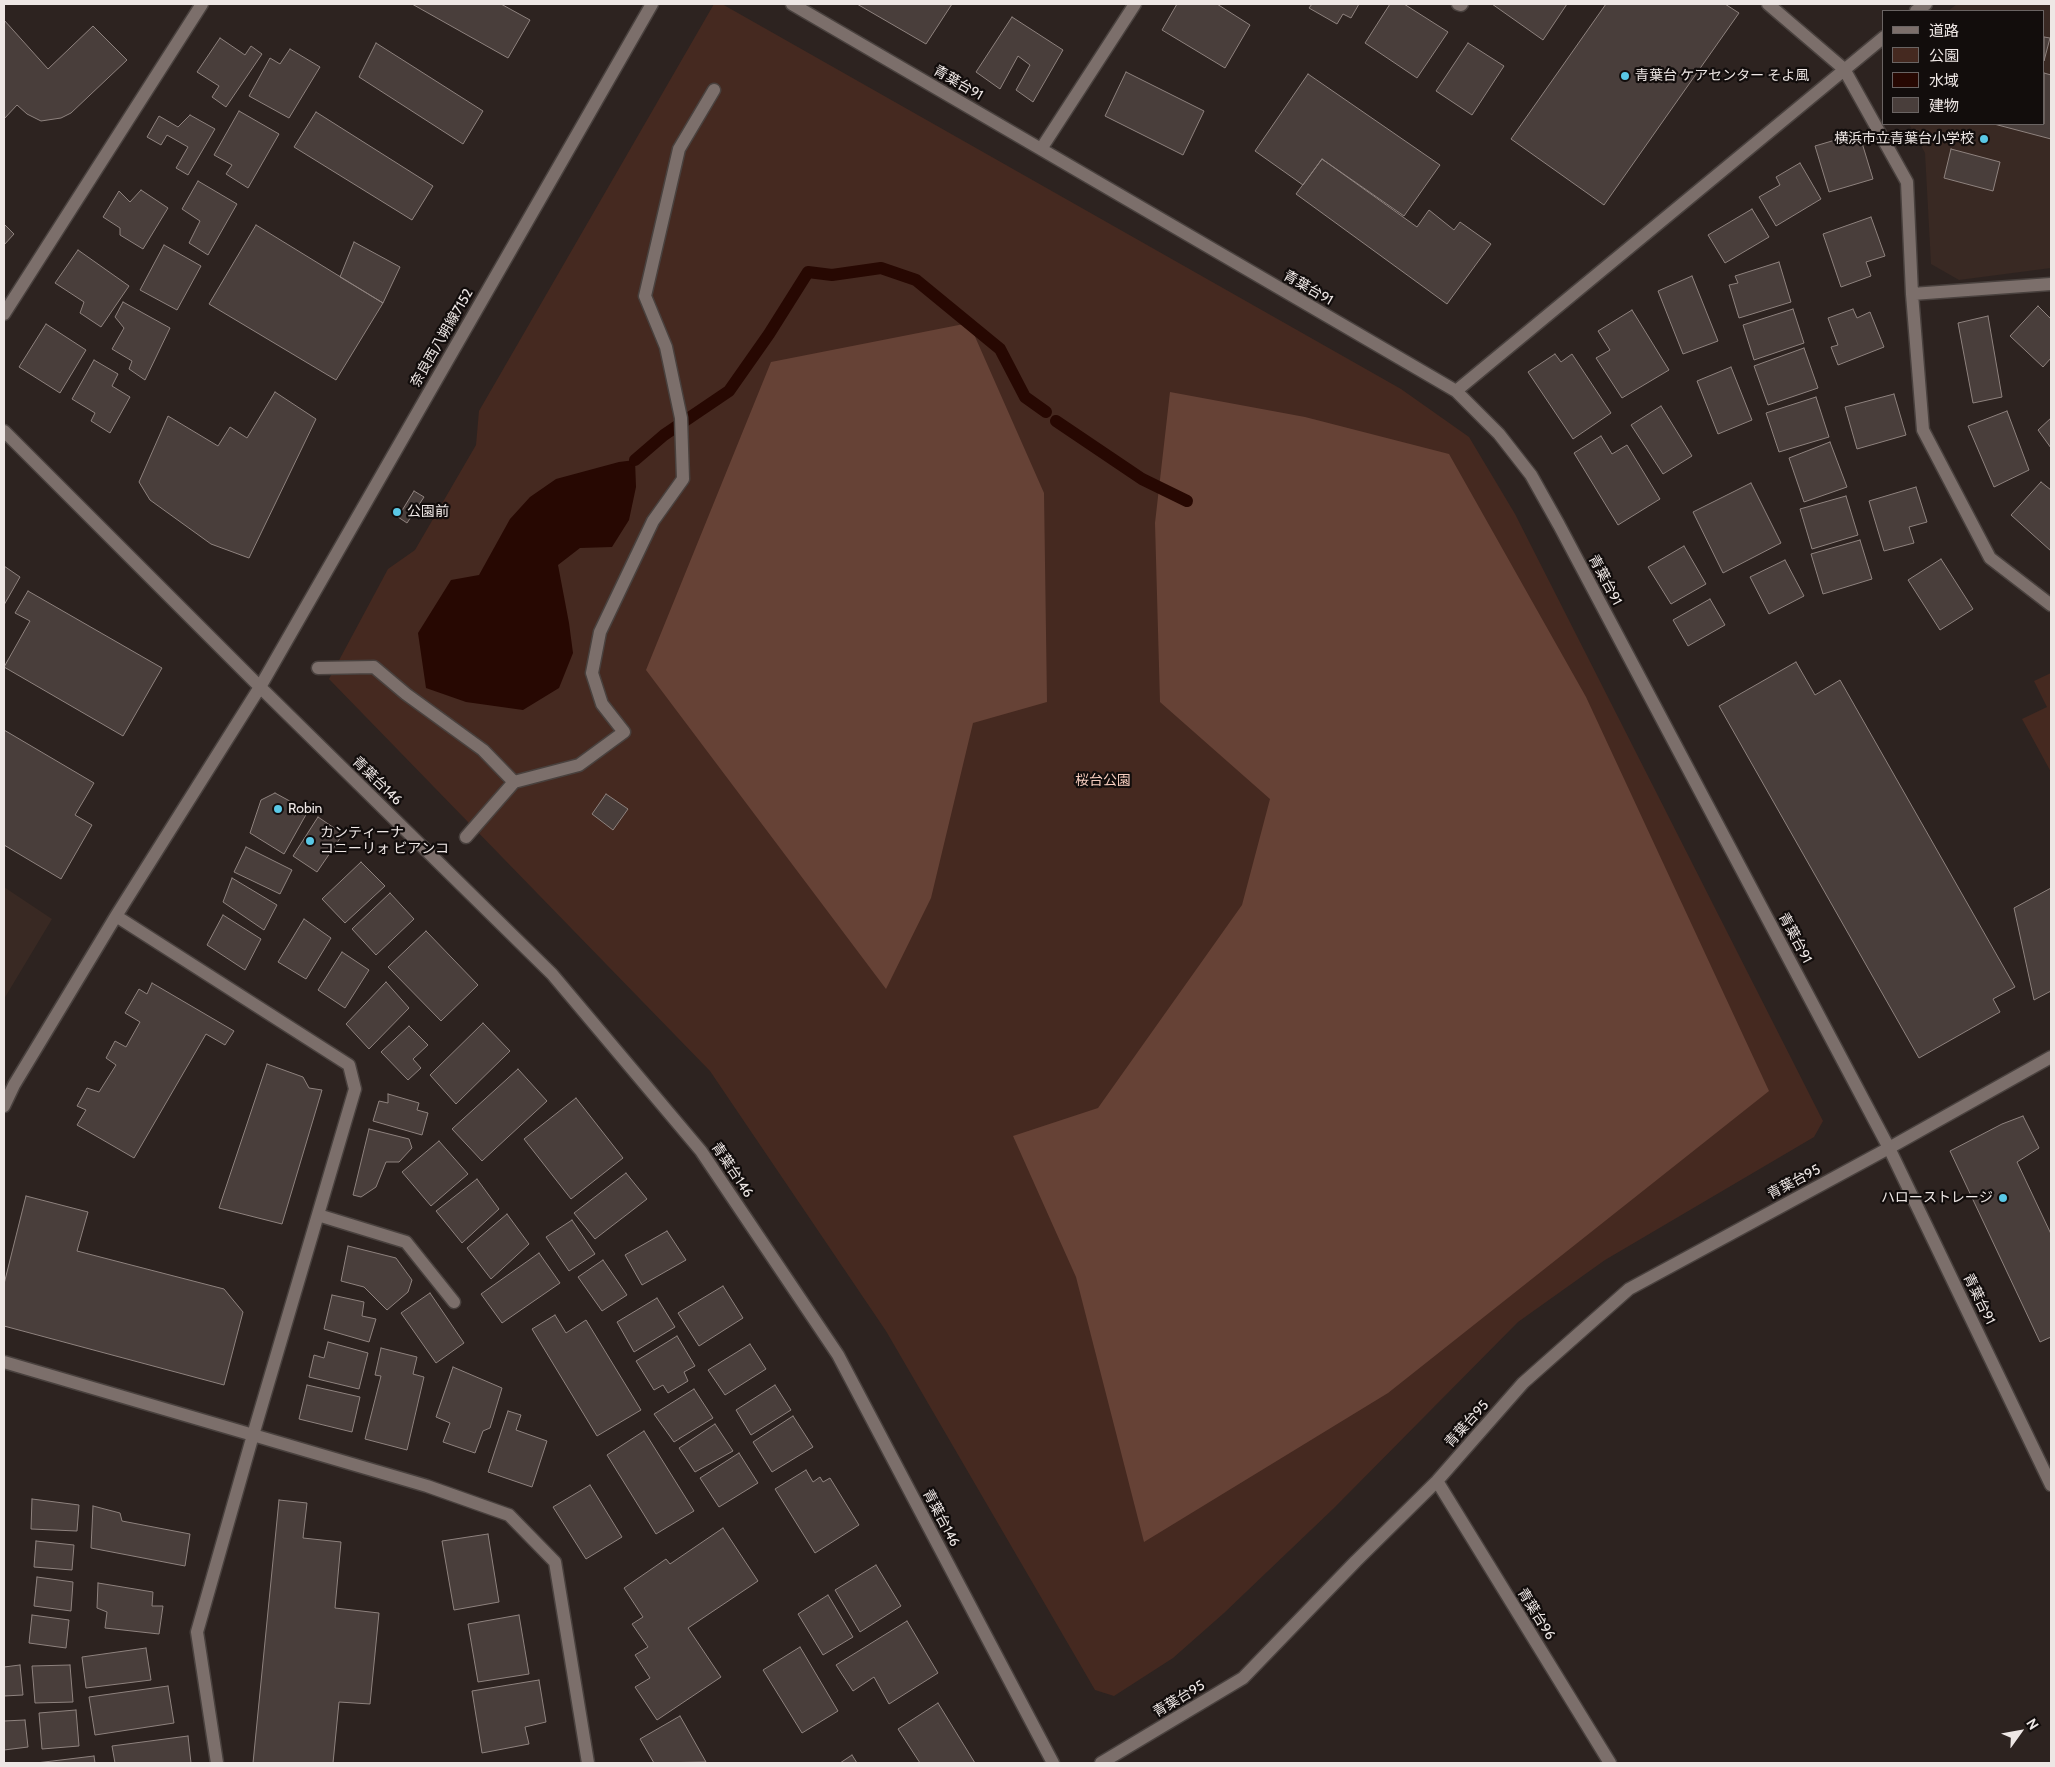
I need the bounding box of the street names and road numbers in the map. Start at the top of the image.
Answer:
street label: 青葉台91 [930,62,986,104]
street label: 青葉台91 [1280,267,1336,309]
street label: 奈良西八朔線7152 [407,286,477,390]
street label: 青葉台91 [1585,552,1625,608]
street label: 青葉台146 [349,753,405,809]
street label: 青葉台91 [1775,910,1815,966]
street label: 青葉台146 [708,1139,756,1201]
street label: 青葉台95 [1765,1161,1823,1203]
street label: 青葉台91 [1960,1271,1998,1327]
street label: 青葉台95 [1442,1397,1492,1451]
street label: 青葉台146 [919,1486,963,1550]
street label: 青葉台96 [1514,1585,1558,1643]
street label: 青葉台95 [1150,1677,1208,1721]

